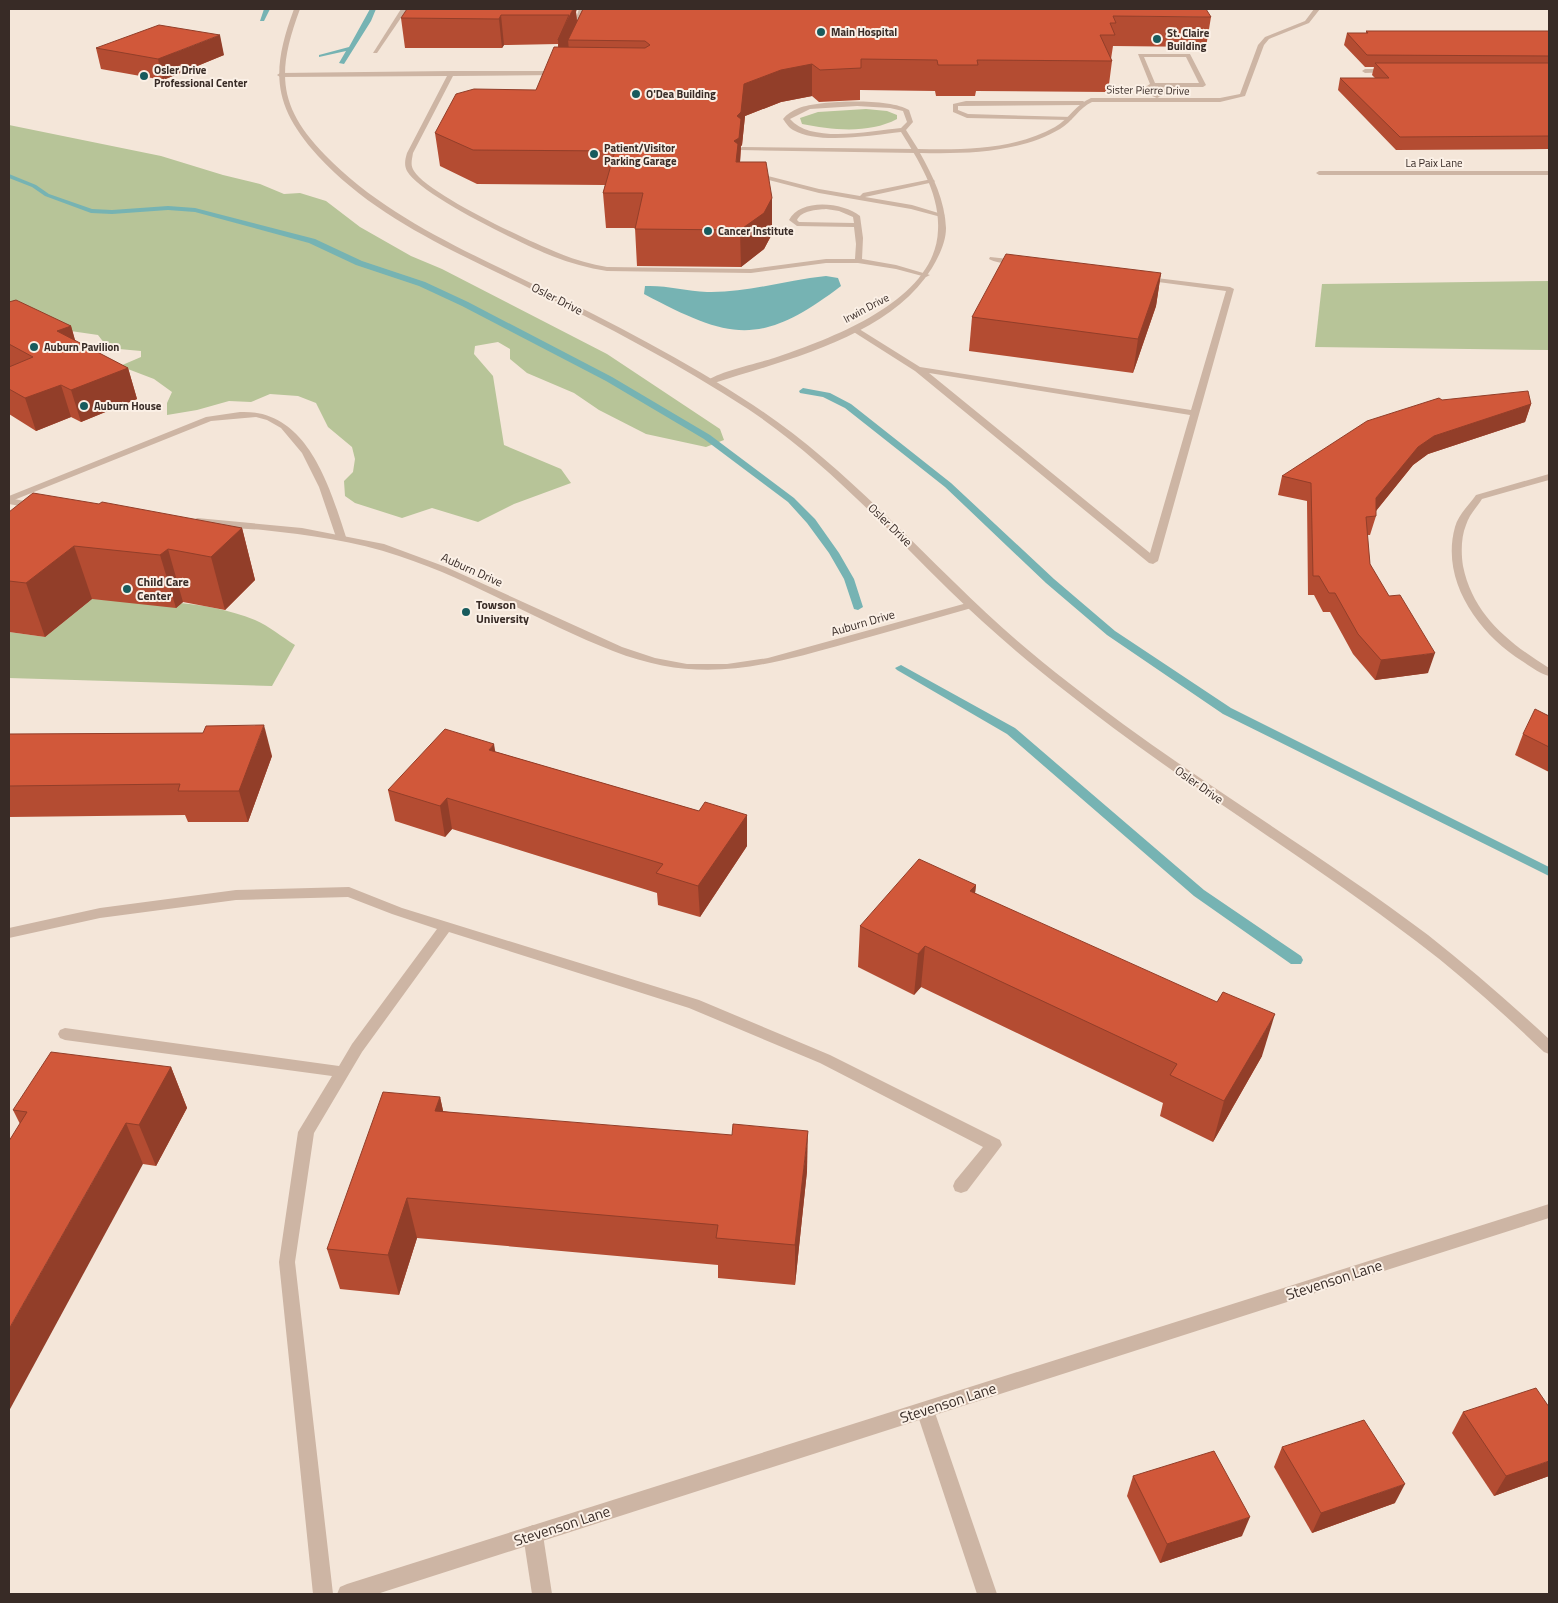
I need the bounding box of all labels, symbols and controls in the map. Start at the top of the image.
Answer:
place label: Main Hospital [831,24,897,40]
place label: St. Claire Building [1167,25,1210,54]
marker: Main Hospital [815,26,827,38]
marker: St. Claire Building [1151,33,1163,45]
place label: Osler Drive Professional Center [154,62,247,91]
marker: Osler Drive Professional Center [138,70,150,82]
street label: Sister Pierre Drive [1106,81,1190,99]
place label: O'Dea Building [646,86,716,102]
marker: O'Dea Building [630,88,642,100]
place label: Patient/Visitor Parking Garage [604,140,677,169]
marker: Patient/Visitor Parking Garage [588,148,600,160]
street label: La Paix Lane [1405,155,1463,171]
place label: Cancer Institute [718,223,794,239]
marker: Cancer Institute [702,225,714,237]
street label: Osler Drive [528,278,586,320]
street label: Irwin Drive [840,289,892,327]
place label: Auburn Pavilion [44,339,119,355]
marker: Auburn Pavilion [28,341,40,353]
place label: Auburn House [94,398,162,414]
marker: Auburn House [78,400,90,412]
street label: Osler Drive [864,499,917,551]
street label: Auburn Drive [438,548,506,592]
place label: Child Care Center [137,572,189,605]
marker: Child Care Center [121,583,133,595]
place label: Towson University [476,595,529,628]
street label: Auburn Drive [829,604,897,641]
marker: Towson University [460,606,472,618]
street label: Osler Drive [1171,761,1227,808]
street label: Stevenson Lane [1283,1253,1385,1306]
street label: Stevenson Lane [897,1376,999,1429]
street label: Stevenson Lane [511,1499,613,1552]

